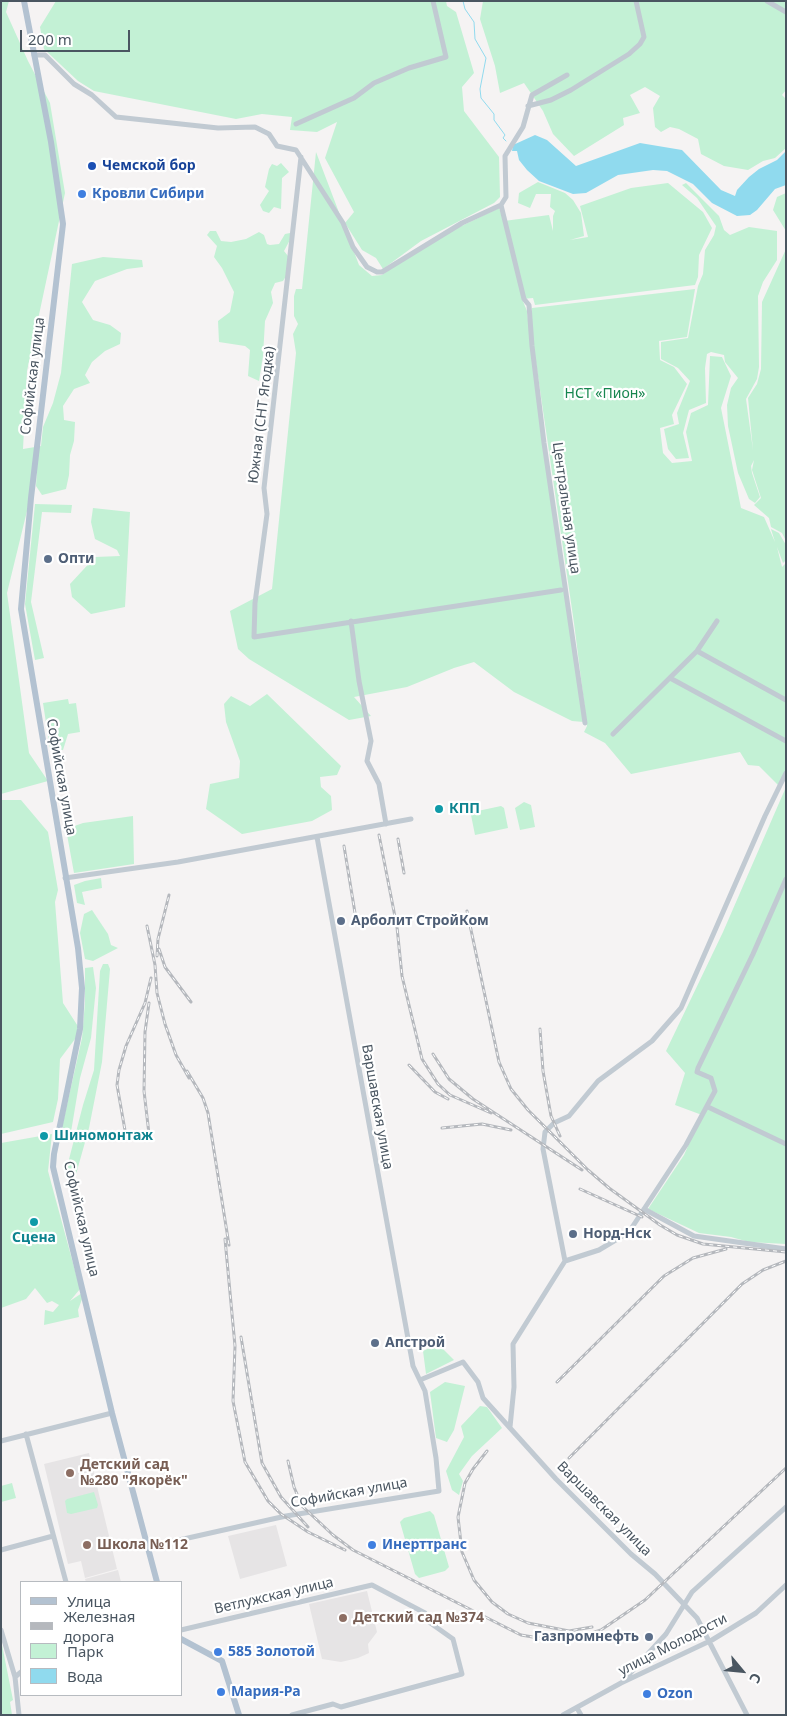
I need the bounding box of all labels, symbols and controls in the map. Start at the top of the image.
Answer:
scale bar [22,20,132,52]
text: 200 m [28,29,72,49]
place label: Чемской бор [102,158,196,174]
marker: Чемской бор [86,160,98,172]
place label: Кровли Сибири [92,186,204,202]
marker: Кровли Сибири [76,188,88,200]
street label: Софийская улица [17,316,49,436]
street label: Южная (СНТ Ягодка) [245,345,279,485]
park label: НСТ «Пион» [565,386,645,402]
street label: Центральная улица [548,441,584,575]
place label: Опти [58,551,94,567]
marker: Опти [42,553,54,565]
street label: Софийская улица [42,717,80,837]
place label: КПП [449,801,480,817]
marker: КПП [433,803,445,815]
place label: Арболит СтройКом [351,913,489,929]
marker: Арболит СтройКом [335,915,347,927]
street label: Варшавская улица [358,1043,396,1171]
place label: Шиномонтаж [54,1128,153,1144]
marker: Шиномонтаж [38,1130,50,1142]
street label: Софийская улица [60,1160,102,1278]
marker: Сцена [28,1216,40,1228]
place label: Норд-Нск [583,1226,651,1242]
marker: Норд-Нск [567,1228,579,1240]
place label: Сцена [12,1230,56,1246]
place label: Апстрой [385,1335,445,1351]
marker: Апстрой [369,1337,381,1349]
place label: Детский сад №280 "Якорёк" [80,1457,188,1490]
street label: Варшавская улица [553,1458,655,1560]
marker: Детский сад №280 "Якорёк" [64,1467,76,1479]
street label: Софийская улица [289,1474,409,1512]
place label: Школа №112 [97,1537,188,1553]
place label: Инерттранс [382,1537,467,1553]
marker: Школа №112 [81,1539,93,1551]
marker: Инерттранс [366,1539,378,1551]
street label: Ветлужская улица [213,1574,335,1618]
legend [20,1581,182,1696]
text: Улица [67,1591,111,1611]
text: Железная дорога [63,1606,136,1646]
place label: Детский сад №374 [353,1610,484,1626]
street label: улица Молодости [616,1610,730,1680]
marker: Детский сад №374 [337,1612,349,1624]
place label: Газпромнефть [534,1629,639,1645]
marker: Газпромнефть [643,1631,655,1643]
text: Парк [67,1641,103,1661]
place label: 585 Золотой [228,1644,315,1660]
marker: 585 Золотой [212,1646,224,1658]
north arrow [717,1646,767,1696]
text: Вода [67,1666,103,1686]
text: С [745,1670,766,1687]
place label: Мария-Ра [231,1684,301,1700]
marker: Мария-Ра [215,1686,227,1698]
place label: Ozon [657,1686,693,1702]
marker: Ozon [641,1688,653,1700]

